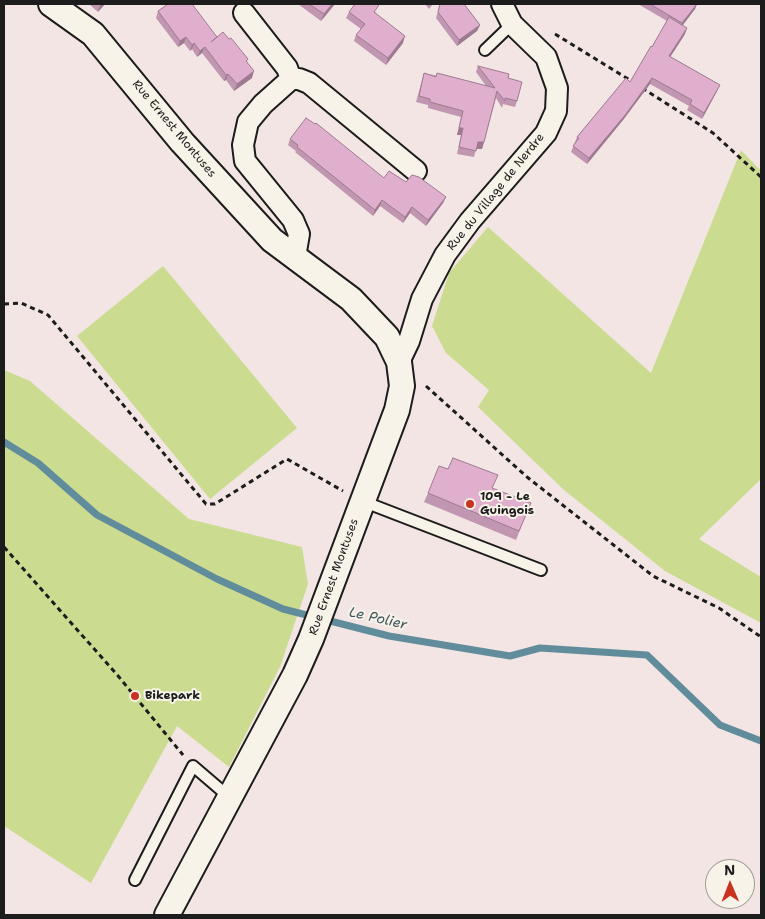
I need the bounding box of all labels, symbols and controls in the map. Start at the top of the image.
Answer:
street label: Rue Ernest Montuses [129,77,219,181]
street label: Rue du Village de Nerdre [444,130,548,254]
place label: 109 - Le Guingois [480,490,534,518]
marker: 109 - Le Guingois [464,498,476,510]
street label: Rue Ernest Montuses [306,517,362,637]
water label: Le Polier [347,604,409,634]
place label: Bikepark [145,689,200,703]
marker: Bikepark [129,690,141,702]
north arrow [705,859,755,909]
text: N [724,861,735,879]

